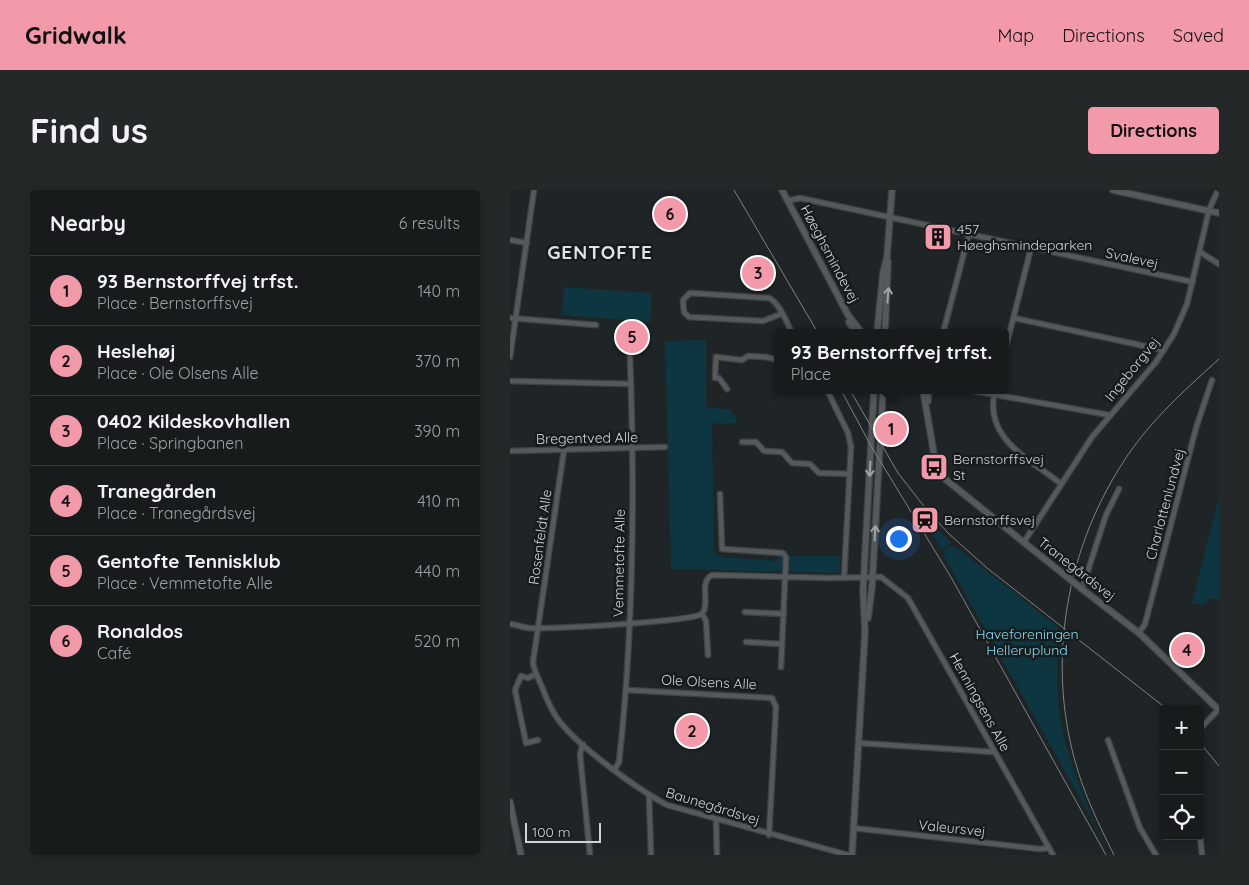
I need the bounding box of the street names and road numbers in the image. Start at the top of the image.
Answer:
street label: Høeghsmindevej [797,202,863,306]
street label: Svalevej [1104,244,1160,272]
street label: Ingeborgvej [1101,333,1163,405]
street label: Bregentved Alle [536,428,638,448]
street label: Charlottenlundvej [1141,446,1189,562]
street label: Rosenfeldt Alle [524,488,556,586]
street label: Vemmetofte Alle [609,509,629,617]
street label: Tranegårdsvej [1035,533,1119,605]
street label: Henningsens Alle [945,649,1015,755]
street label: Ole Olsens Alle [661,671,757,693]
street label: Baunegårdsvej [664,783,762,829]
street label: Valeursvej [917,816,987,840]

